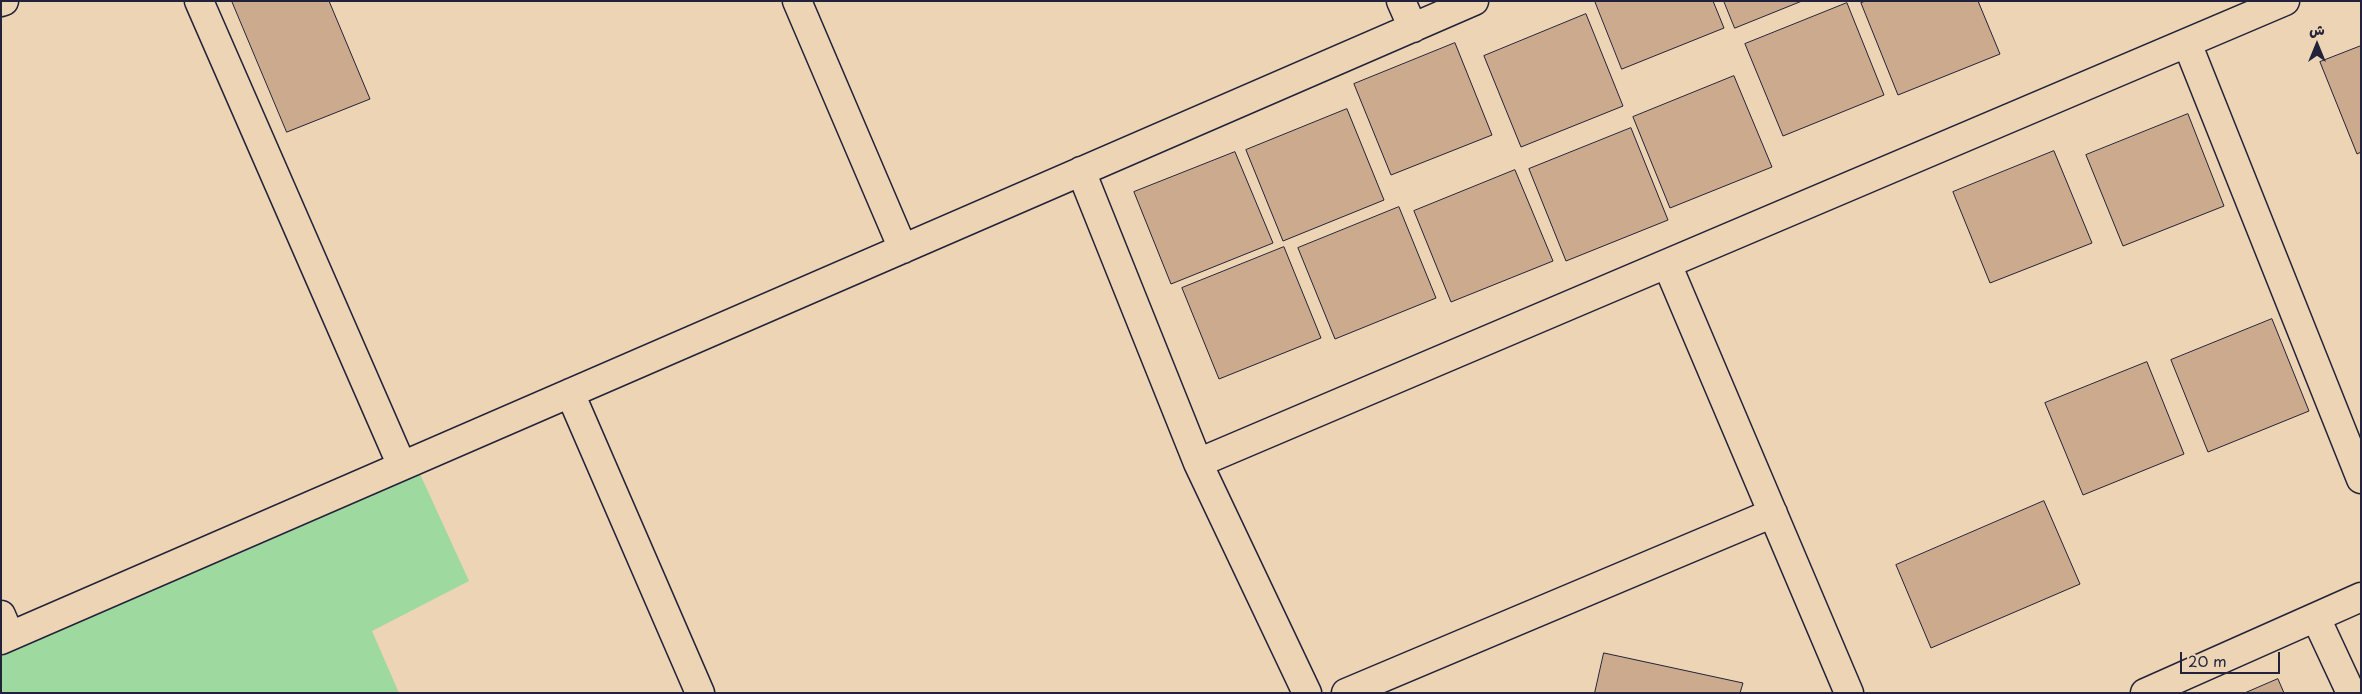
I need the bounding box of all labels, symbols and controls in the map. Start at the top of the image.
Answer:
text: ش [2309,19,2325,40]
north arrow [2292,20,2342,70]
scale bar [2182,642,2282,674]
text: 20 m [2188,649,2227,672]

